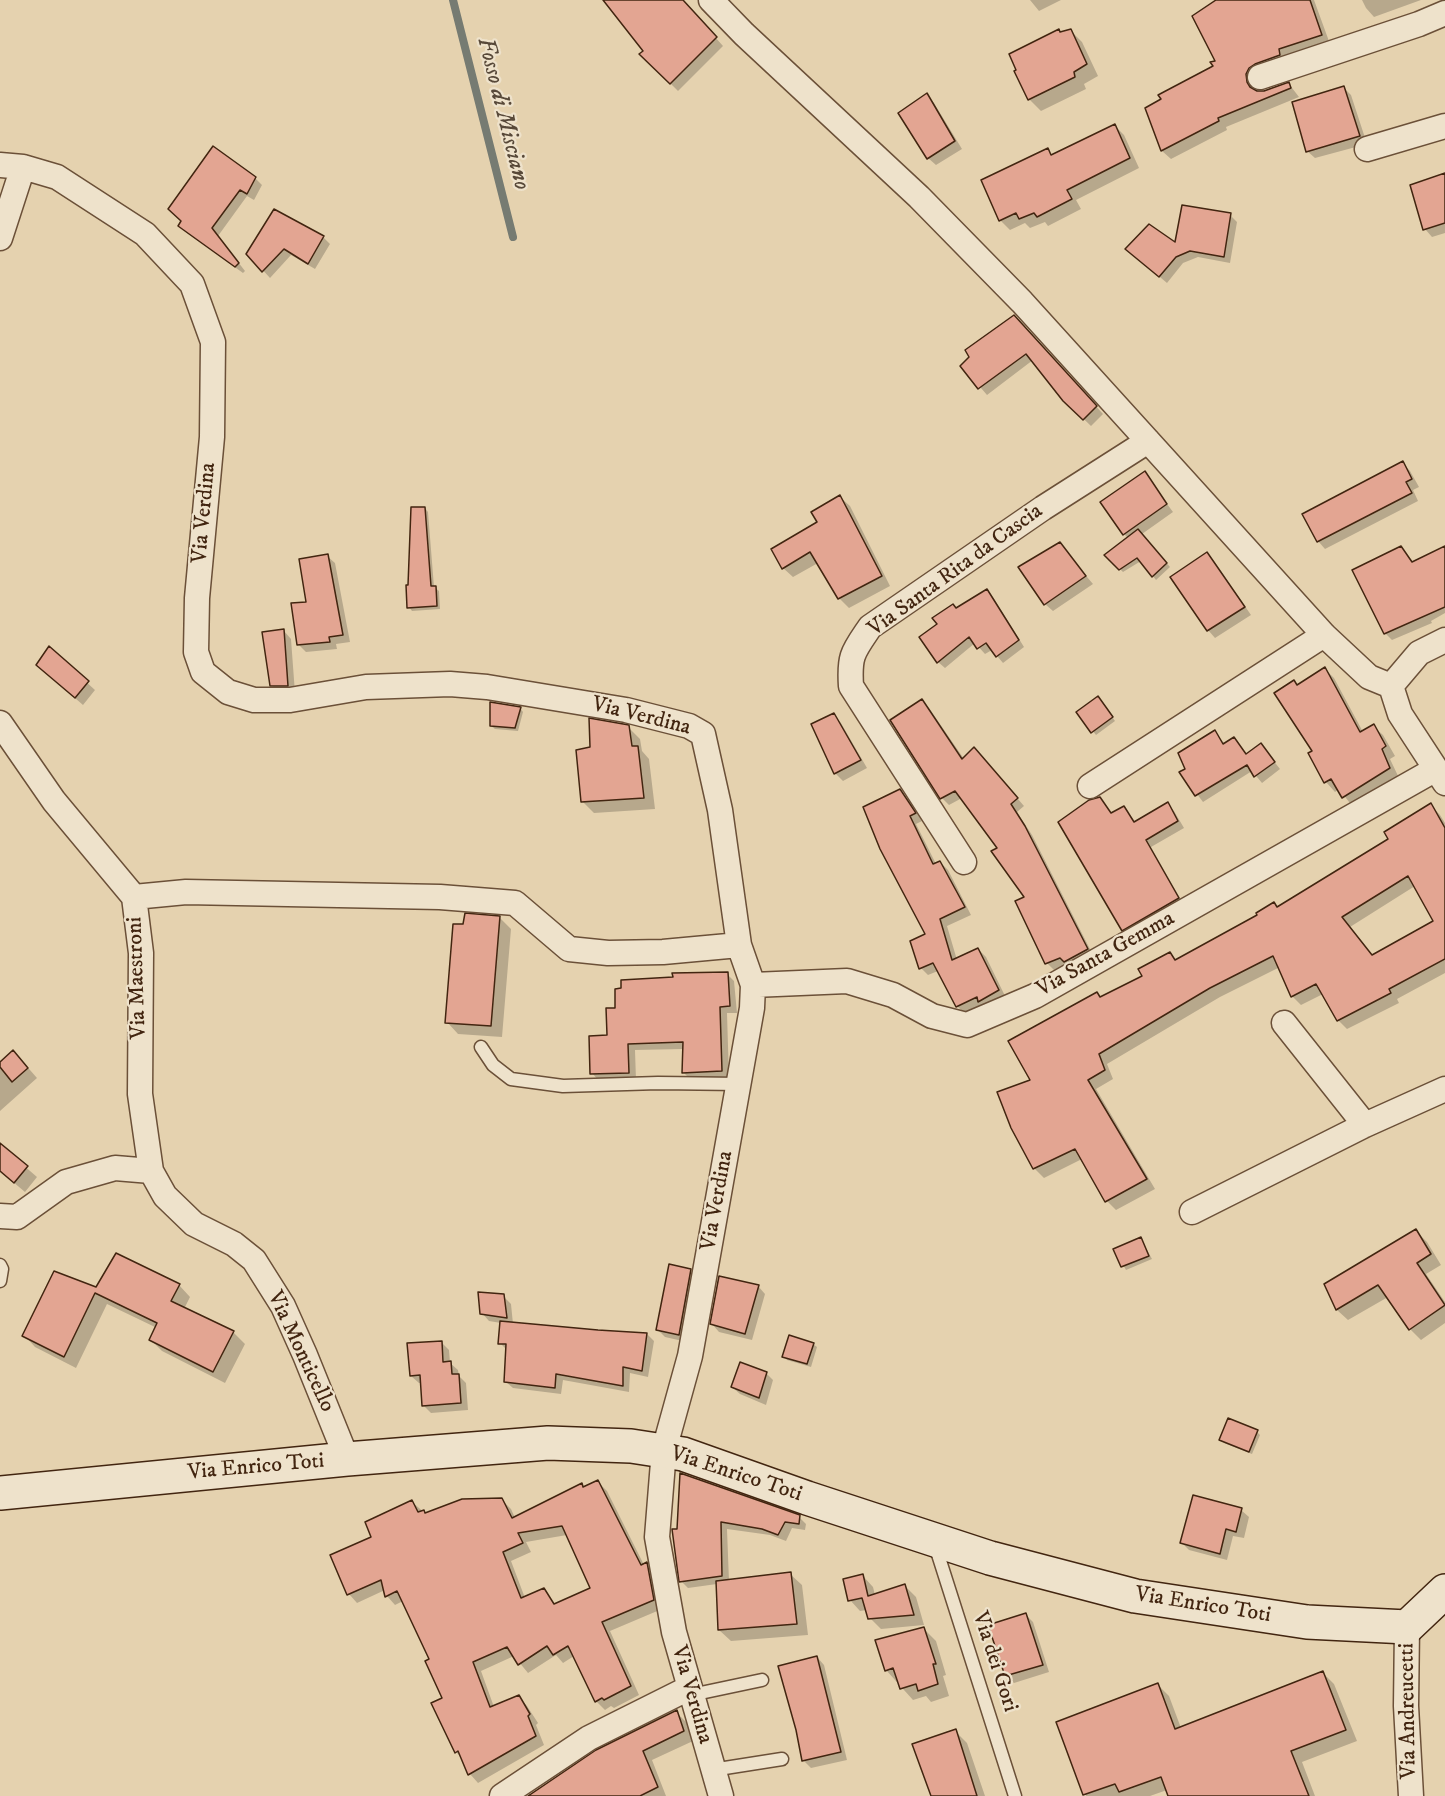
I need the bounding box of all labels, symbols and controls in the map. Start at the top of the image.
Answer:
water label: Fosso di Misciano [469,35,535,193]
street label: Via Verdina [187,462,223,564]
street label: Via Santa Rita da Cascia [864,499,1048,643]
street label: Via Verdina [589,692,693,742]
street label: Via Santa Gemma [1032,906,1180,1004]
street label: Via Maestroni [123,916,153,1040]
street label: Via Verdina [696,1149,740,1253]
street label: Via Monticello [260,1287,340,1417]
street label: Via Enrico Toti [667,1441,805,1509]
street label: Via Enrico Toti [187,1449,325,1487]
street label: Via Enrico Toti [1133,1582,1273,1630]
street label: Via dei Gori [965,1609,1023,1715]
street label: Via Verdina [664,1643,718,1747]
street label: Via Andreucetti [1395,1643,1423,1779]

